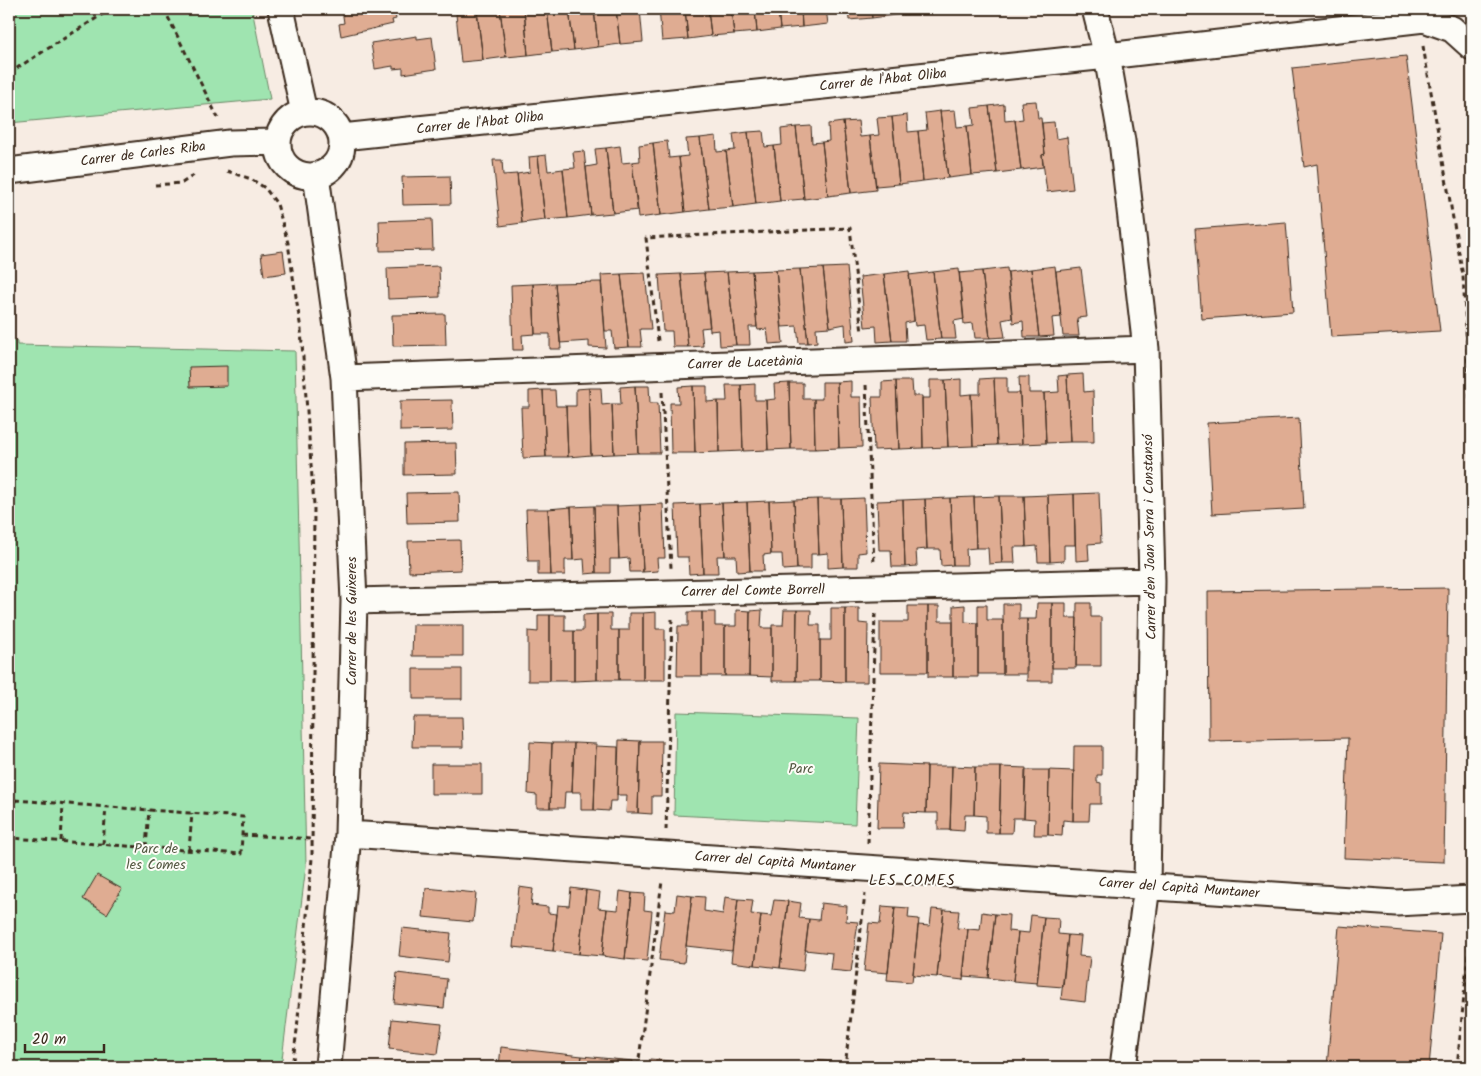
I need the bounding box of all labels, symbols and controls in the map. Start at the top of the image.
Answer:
street label: Carrer de l'Abat Oliba [818,62,948,98]
street label: Carrer de l'Abat Oliba [415,105,545,141]
street label: Carrer de Carles Riba [79,135,207,173]
street label: Carrer de Lacetània [687,350,803,376]
street label: Carrer d'en Joan Serra i Constansó [1137,433,1163,640]
street label: Carrer de les Guixeres [341,557,363,685]
street label: Carrer del Comte Borrell [681,579,826,603]
park label: Parc [788,758,814,780]
park label: Parc de les Comes [126,838,186,876]
street label: Carrer del Capità Muntaner [694,845,858,879]
district label: LES COMES [869,869,955,893]
street label: Carrer del Capità Muntaner [1098,871,1262,905]
scale bar [25,1021,104,1053]
text: 20 m [32,1028,66,1052]

